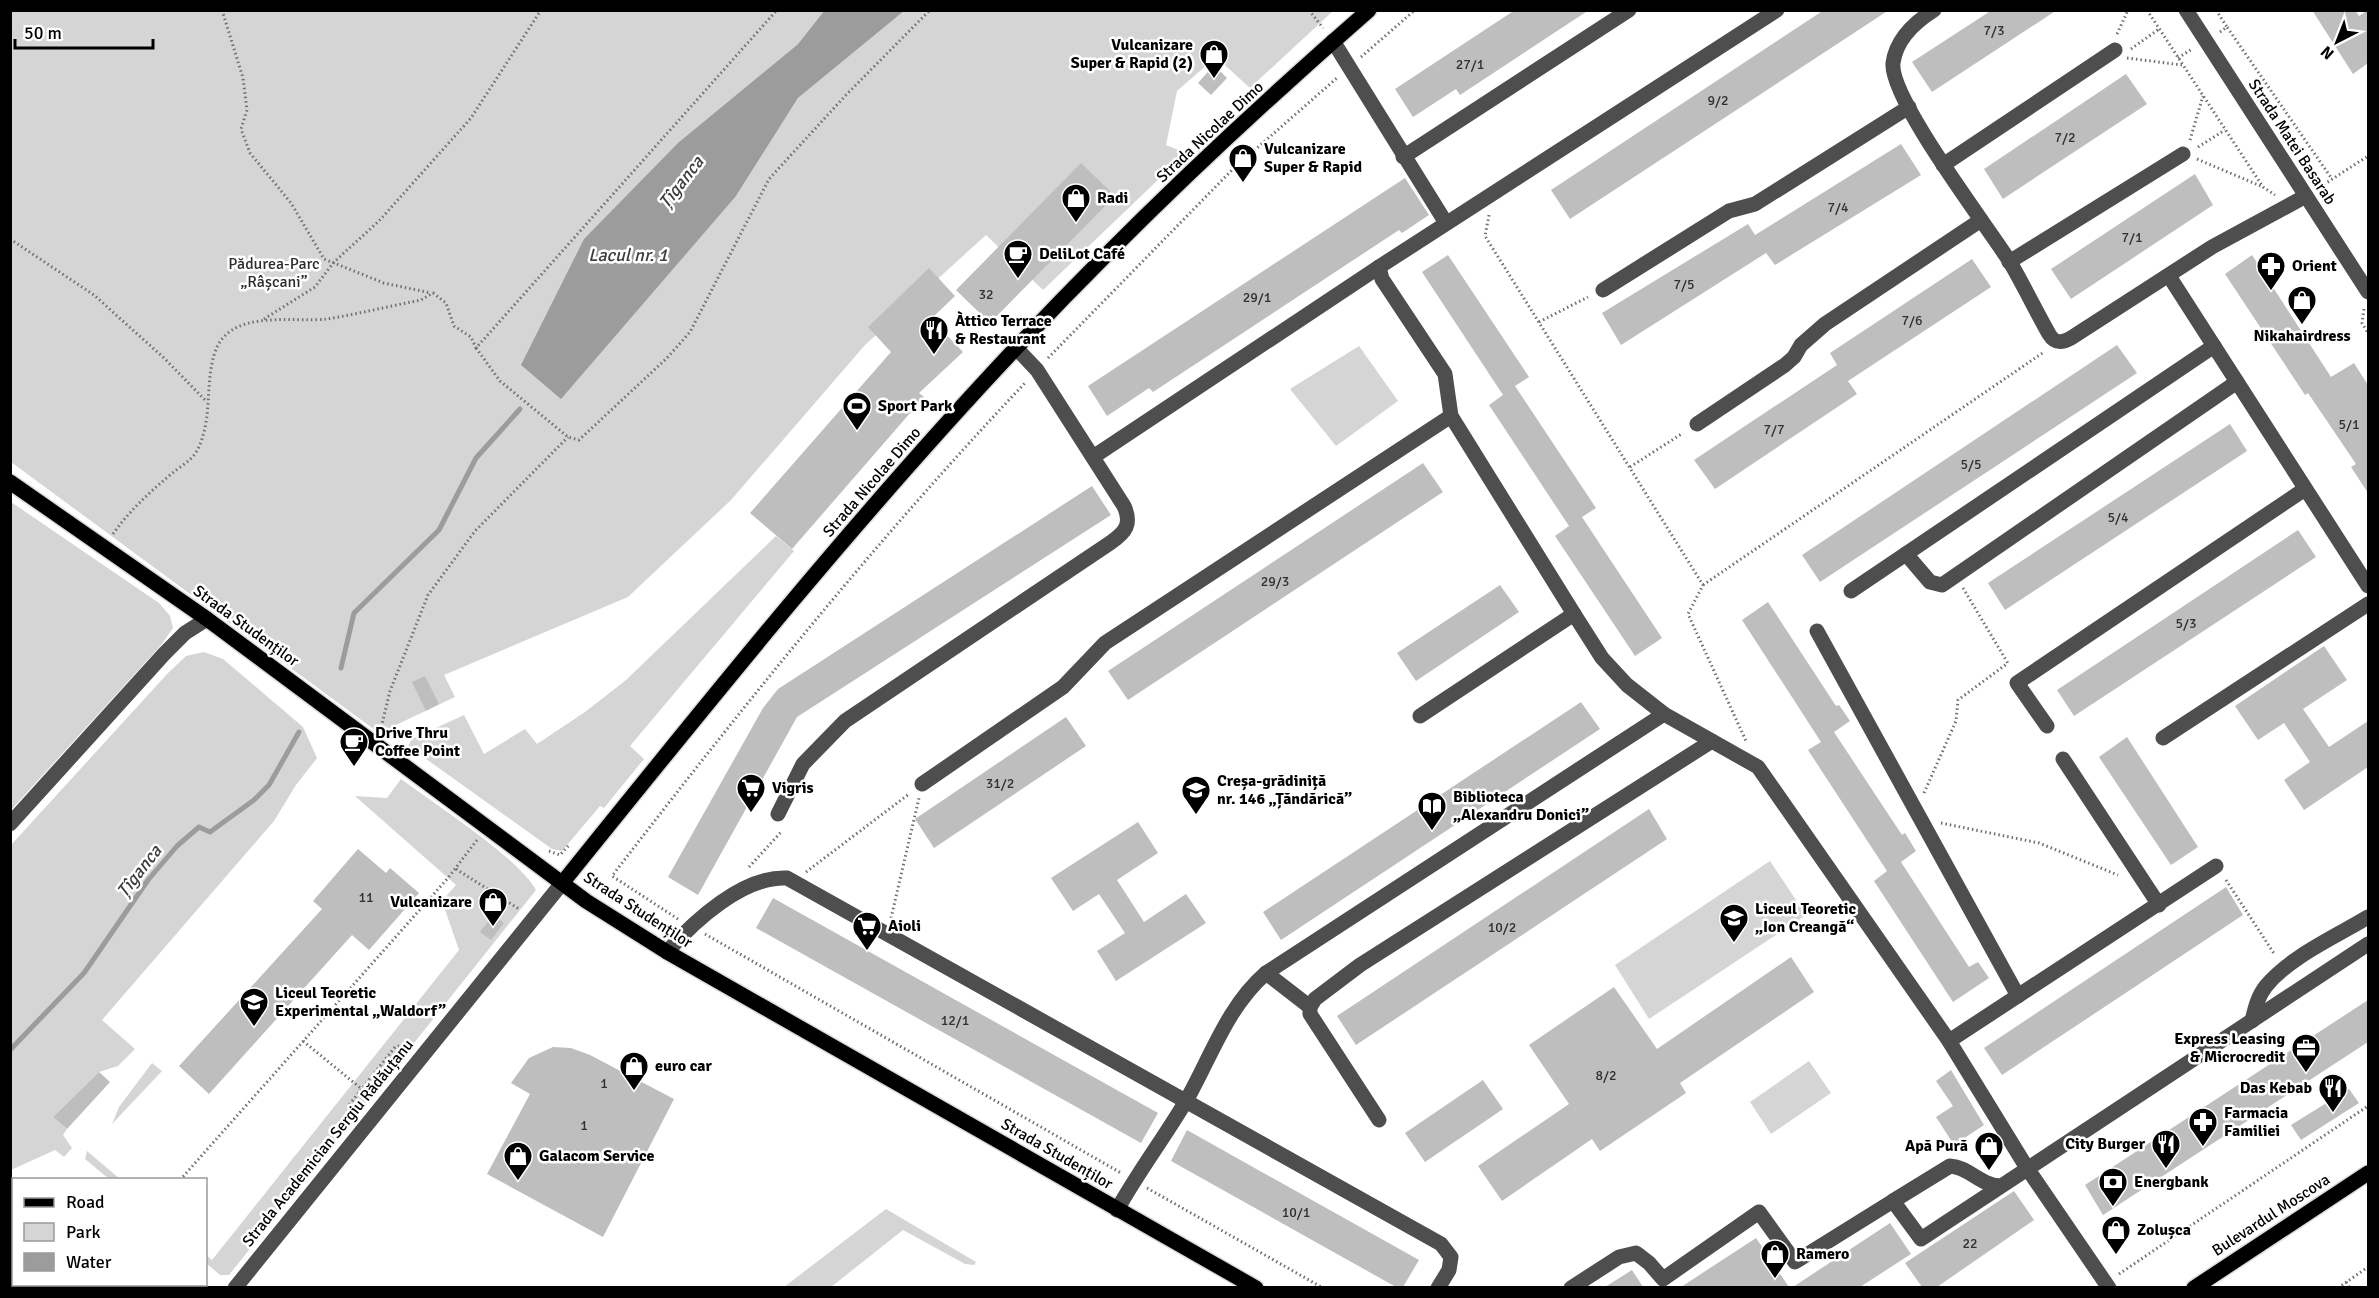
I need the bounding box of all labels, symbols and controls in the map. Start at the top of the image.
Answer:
scale bar [15,12,153,50]
north arrow [2307,12,2367,72]
text: 50 m [24,22,62,44]
house number: 7/3 [1983,22,2005,39]
place label: Vulcanizare Super & Rapid (2) [1071,35,1193,73]
shop icon: Vulcanizare Super & Rapid (2) [1198,38,1230,80]
text: N [2317,41,2338,64]
house number: 27/1 [1456,56,1484,73]
street label: Strada Matei Basarab [2244,75,2340,209]
street label: Strada Nicolae Dimo [1152,77,1268,187]
house number: 9/2 [1707,92,1729,109]
house number: 7/2 [2054,129,2076,146]
place label: Vulcanizare Super & Rapid [1264,139,1362,177]
shop icon: Vulcanizare Super & Rapid [1227,142,1259,184]
water label: Țîganca [654,151,709,213]
shop icon: Radi [1060,182,1092,224]
place label: Radi [1097,188,1128,208]
house number: 7/4 [1827,199,1849,216]
house number: 7/1 [2121,229,2143,246]
cafe icon: DeliLot Café [1002,238,1034,280]
water label: Lacul nr. 1 [588,244,668,266]
place label: DeliLot Café [1039,244,1125,264]
pharmacy icon: Orient [2255,250,2287,292]
park label: Pădurea-Parc „Râșcani” [228,254,320,292]
place label: Orient [2292,256,2337,276]
house number: 7/5 [1673,276,1695,293]
shop icon: Nikahairdress [2286,284,2318,326]
house number: 32 [978,286,994,303]
house number: 29/1 [1243,289,1271,306]
place label: Àttico Terrace & Restaurant [955,311,1052,349]
house number: 7/6 [1901,312,1923,329]
restaurant icon: Àttico Terrace & Restaurant [918,314,950,356]
place label: Nikahairdress [2253,326,2351,346]
sports icon: Sport Park [841,390,873,432]
place label: Sport Park [878,396,953,416]
house number: 5/1 [2338,416,2360,433]
house number: 7/7 [1763,421,1785,438]
street label: Strada Nicolae Dimo [819,423,925,541]
house number: 5/5 [1960,456,1982,473]
house number: 5/4 [2107,509,2129,526]
house number: 29/3 [1261,573,1289,590]
street label: Strada Studenților [189,581,303,671]
house number: 5/3 [2175,615,2197,632]
place label: Drive Thru Coffee Point [375,723,460,761]
cafe icon: Drive Thru Coffee Point [338,726,370,768]
place label: Creșa-grădiniță nr. 146 „Țăndărică” [1217,771,1352,809]
supermarket icon: Vigris [735,772,767,814]
school or university icon: Creșa-grădiniță nr. 146 „Țăndărică” [1180,774,1212,816]
house number: 31/2 [986,775,1014,792]
place label: Vigris [772,778,814,798]
place label: Biblioteca „Alexandru Donici” [1453,787,1589,825]
library icon: Biblioteca „Alexandru Donici” [1416,790,1448,832]
water label: Țîganca [112,840,167,902]
street label: Strada Studenților [580,867,696,953]
shop icon: Vulcanizare [477,886,509,928]
house number: 11 [358,889,374,906]
place label: Vulcanizare [390,892,472,912]
place label: Liceul Teoretic „Ion Creangă“ [1755,899,1857,937]
school or university icon: Liceul Teoretic „Ion Creangă“ [1718,902,1750,944]
supermarket icon: Aioli [851,910,883,952]
place label: Aioli [888,916,921,936]
house number: 10/2 [1488,919,1516,936]
place label: Liceul Teoretic Experimental „Waldorf” [275,983,446,1021]
school or university icon: Liceul Teoretic Experimental „Waldorf” [238,986,270,1028]
house number: 12/1 [941,1012,969,1029]
place label: Express Leasing & Microcredit [2174,1029,2285,1067]
office icon: Express Leasing & Microcredit [2290,1032,2322,1074]
street label: Strada Academician Sergiu Rădăuțanu [238,1035,418,1251]
shop icon: euro car [618,1050,650,1092]
place label: euro car [655,1056,713,1076]
house number: 8/2 [1595,1067,1617,1084]
restaurant icon: Das Kebab [2317,1072,2349,1114]
house number: 1 [600,1075,608,1092]
place label: Das Kebab [2240,1078,2312,1098]
place label: Farmacia Familiei [2224,1103,2288,1141]
pharmacy icon: Farmacia Familiei [2187,1106,2219,1148]
street label: Strada Studenților [998,1114,1117,1194]
house number: 1 [580,1117,588,1134]
restaurant icon: City Burger [2150,1128,2182,1170]
shop icon: Apă Pură [1973,1130,2005,1172]
place label: City Burger [2065,1134,2146,1154]
place label: Apă Pură [1905,1136,1968,1156]
shop icon: Galacom Service [502,1140,534,1182]
place label: Galacom Service [539,1146,655,1166]
bank icon: Energbank [2097,1166,2129,1208]
street label: Bulevardul Moscova [2208,1169,2334,1261]
place label: Energbank [2134,1172,2209,1192]
legend [12,1178,207,1286]
text: Road [66,1191,105,1213]
house number: 10/1 [1282,1204,1310,1221]
shop icon: Zolușca [2100,1214,2132,1256]
place label: Zolușca [2137,1220,2191,1240]
text: Park [66,1221,101,1243]
house number: 22 [1962,1235,1978,1252]
shop icon: Ramero [1759,1238,1791,1280]
place label: Ramero [1796,1244,1849,1264]
text: Water [66,1251,112,1273]

